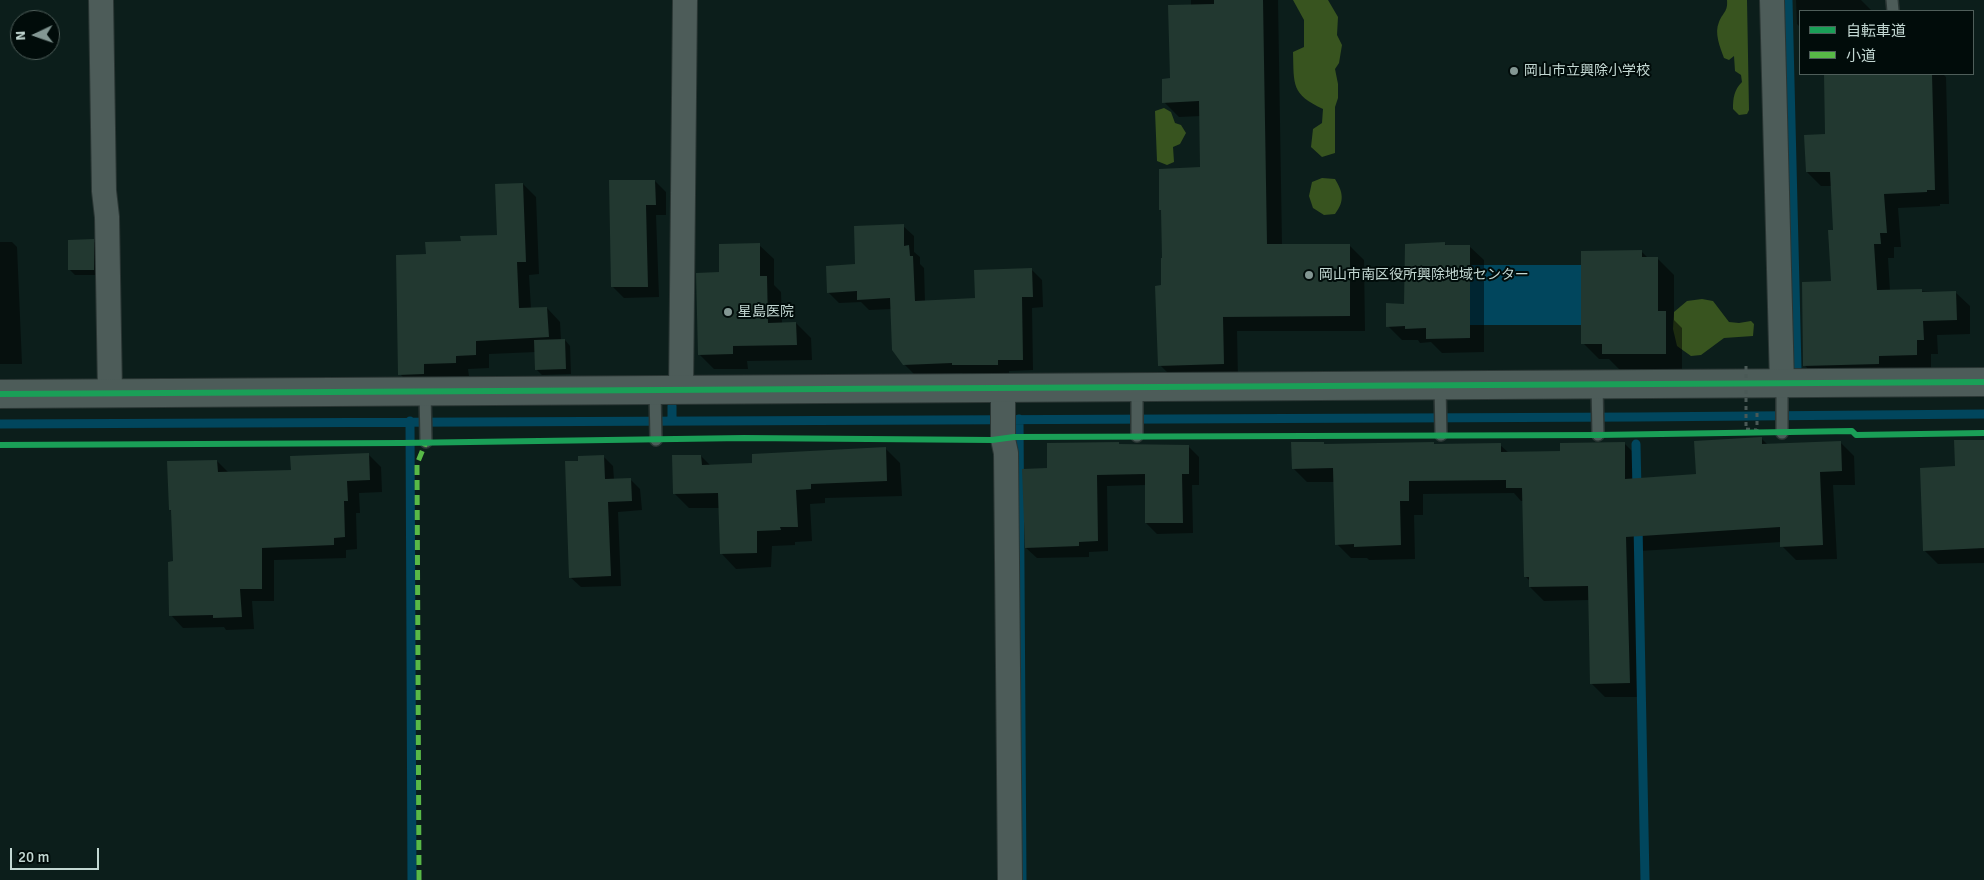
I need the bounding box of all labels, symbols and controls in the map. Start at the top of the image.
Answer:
north arrow [10,10,60,60]
legend [1799,10,1974,75]
text: 自転車道 [1846,22,1906,40]
text: N [12,30,29,41]
text: 小道 [1846,47,1876,65]
place label: 岡山市立興除小学校 [1524,63,1650,79]
marker: 岡山市立興除小学校 [1508,65,1520,77]
place label: 岡山市南区役所興除地域センター [1319,267,1529,283]
marker: 岡山市南区役所興除地域センター [1303,269,1315,281]
place label: 星島医院 [738,304,794,320]
marker: 星島医院 [722,306,734,318]
scale bar [12,838,101,870]
text: 20 m [18,848,49,866]

